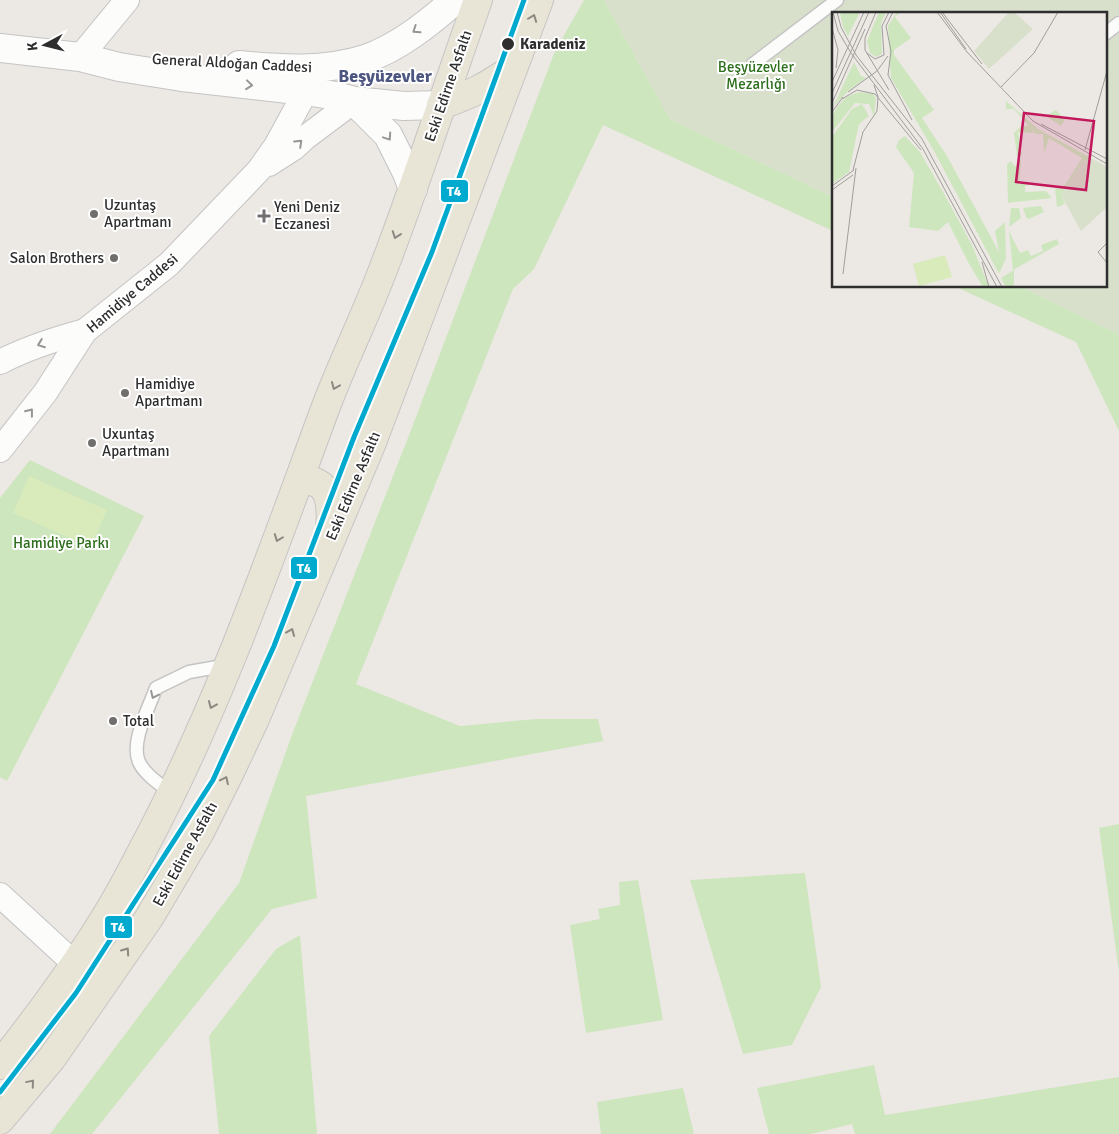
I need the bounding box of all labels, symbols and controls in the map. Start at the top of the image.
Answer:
inset map [832,12,1106,288]
one-way arrow [527,14,537,22]
north arrow [20,20,70,70]
one-way arrow [413,24,422,33]
street label: Eski Edirne Asfaltı [421,28,475,144]
place label: Karadeniz [520,35,586,53]
marker: Karadeniz [500,36,516,52]
text: K [24,41,42,52]
street label: General Aldoğan Caddesi [152,50,312,76]
park label: Beşyüzevler Mezarlığı [718,58,795,93]
district label: Beşyüzevler [338,65,433,87]
one-way arrow [245,79,253,90]
one-way arrow [381,131,391,140]
one-way arrow [293,140,302,149]
line badge: T4 [440,179,469,203]
text: T4 [447,183,462,200]
place label: Uzuntaş Apartmanı [104,196,172,231]
place label: Yeni Deniz Eczanesi [274,198,340,233]
marker: Uzuntaş Apartmanı [88,208,100,220]
marker: Yeni Deniz Eczanesi [258,210,270,222]
one-way arrow [392,230,402,239]
place label: Salon Brothers [10,249,104,267]
street label: Hamidiye Caddesi [83,250,181,336]
marker: Salon Brothers [108,252,120,264]
one-way arrow [37,337,46,348]
place label: Hamidiye Apartmanı [135,375,203,410]
one-way arrow [330,381,340,389]
marker: Hamidiye Apartmanı [119,387,131,399]
one-way arrow [24,409,32,418]
place label: Uxuntaş Apartmanı [102,425,170,460]
street label: Eski Edirne Asfaltı [322,429,384,543]
marker: Uxuntaş Apartmanı [86,437,98,449]
one-way arrow [274,533,284,541]
park label: Hamidiye Parkı [13,534,109,552]
line badge: T4 [290,556,318,580]
text: T4 [297,560,312,577]
one-way arrow [285,628,296,637]
one-way arrow [151,689,161,698]
one-way arrow [207,700,218,709]
place label: Total [123,712,154,730]
marker: Total [107,715,119,727]
one-way arrow [219,777,229,786]
street label: Eski Edirne Asfaltı [149,799,221,909]
line badge: T4 [104,915,133,939]
text: T4 [111,919,126,936]
one-way arrow [120,947,129,957]
one-way arrow [25,1079,34,1088]

